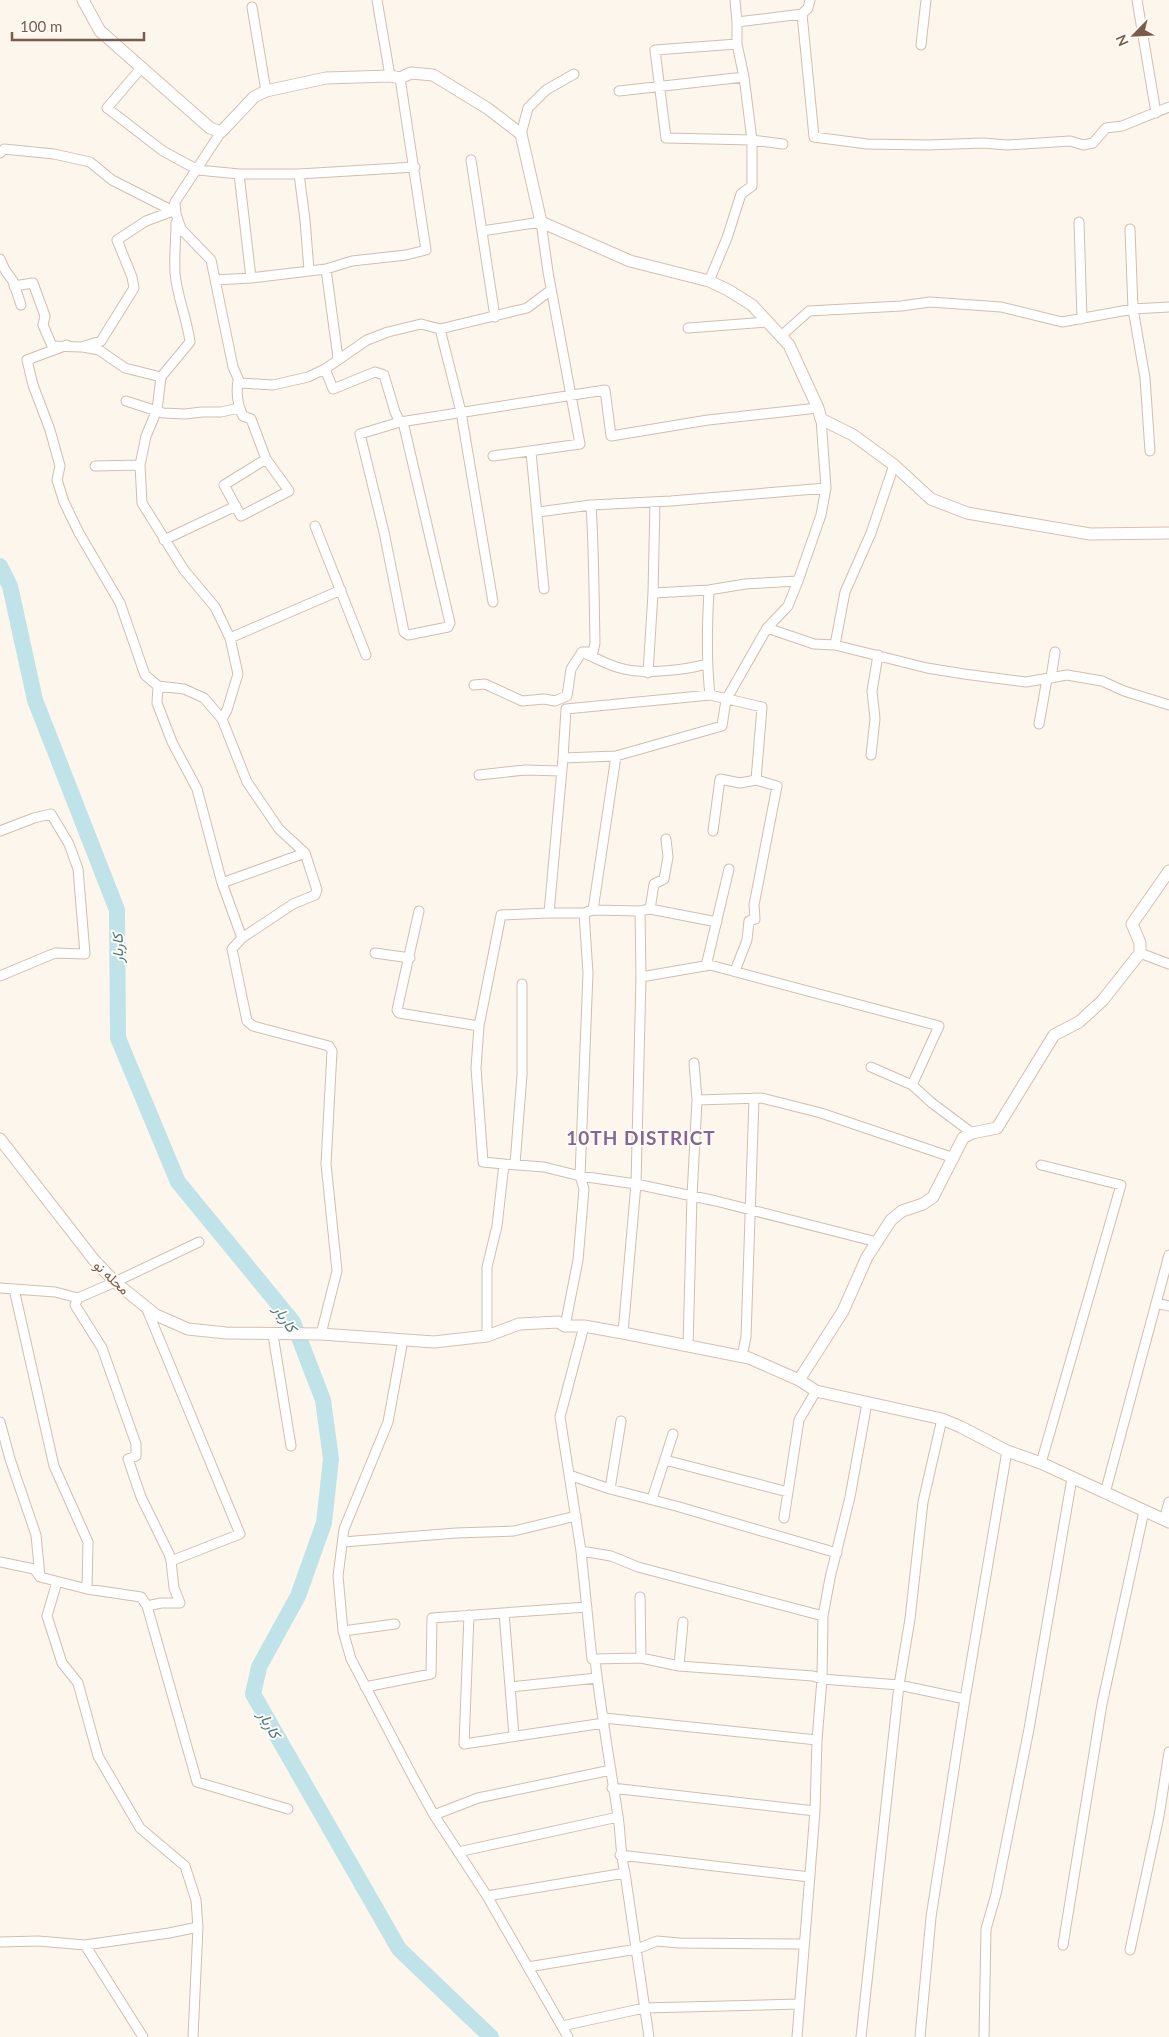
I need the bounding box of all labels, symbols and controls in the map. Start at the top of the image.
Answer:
scale bar [12,10,145,42]
north arrow [1109,10,1159,60]
text: 100 m [20,17,62,35]
text: N [1112,32,1132,49]
water label: کاربار [108,931,127,964]
district label: 10TH DISTRICT [566,1126,716,1149]
street label: محله نو [90,1256,133,1298]
water label: کاربار [269,1300,303,1337]
water label: کاربار [254,1706,286,1744]

